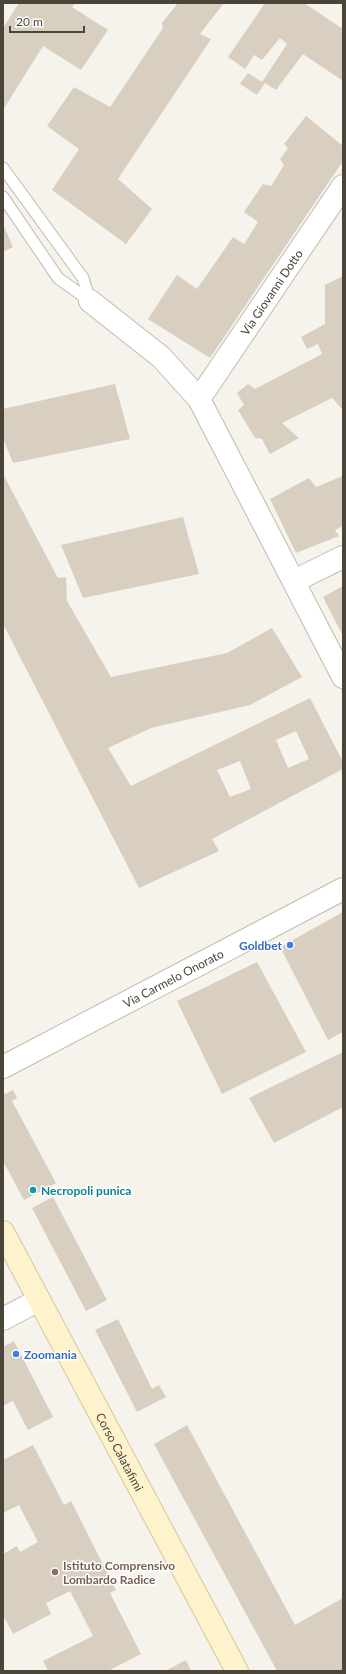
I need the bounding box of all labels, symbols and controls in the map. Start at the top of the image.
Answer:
scale bar [10,8,84,34]
text: 20 m [16,14,43,29]
street label: Via Giovanni Dotto [237,246,306,338]
place label: Goldbet [239,938,283,953]
marker: Goldbet [285,940,295,950]
street label: Via Carmelo Onorato [120,945,226,1010]
place label: Necropoli punica [41,1183,131,1198]
marker: Necropoli punica [28,1185,38,1195]
place label: Zoomania [24,1347,77,1362]
marker: Zoomania [11,1349,21,1359]
street label: Corso Calatafimi [93,1410,147,1494]
place label: Istituto Comprensivo Lombardo Radice [63,1558,175,1587]
marker: Istituto Comprensivo Lombardo Radice [50,1567,60,1577]

